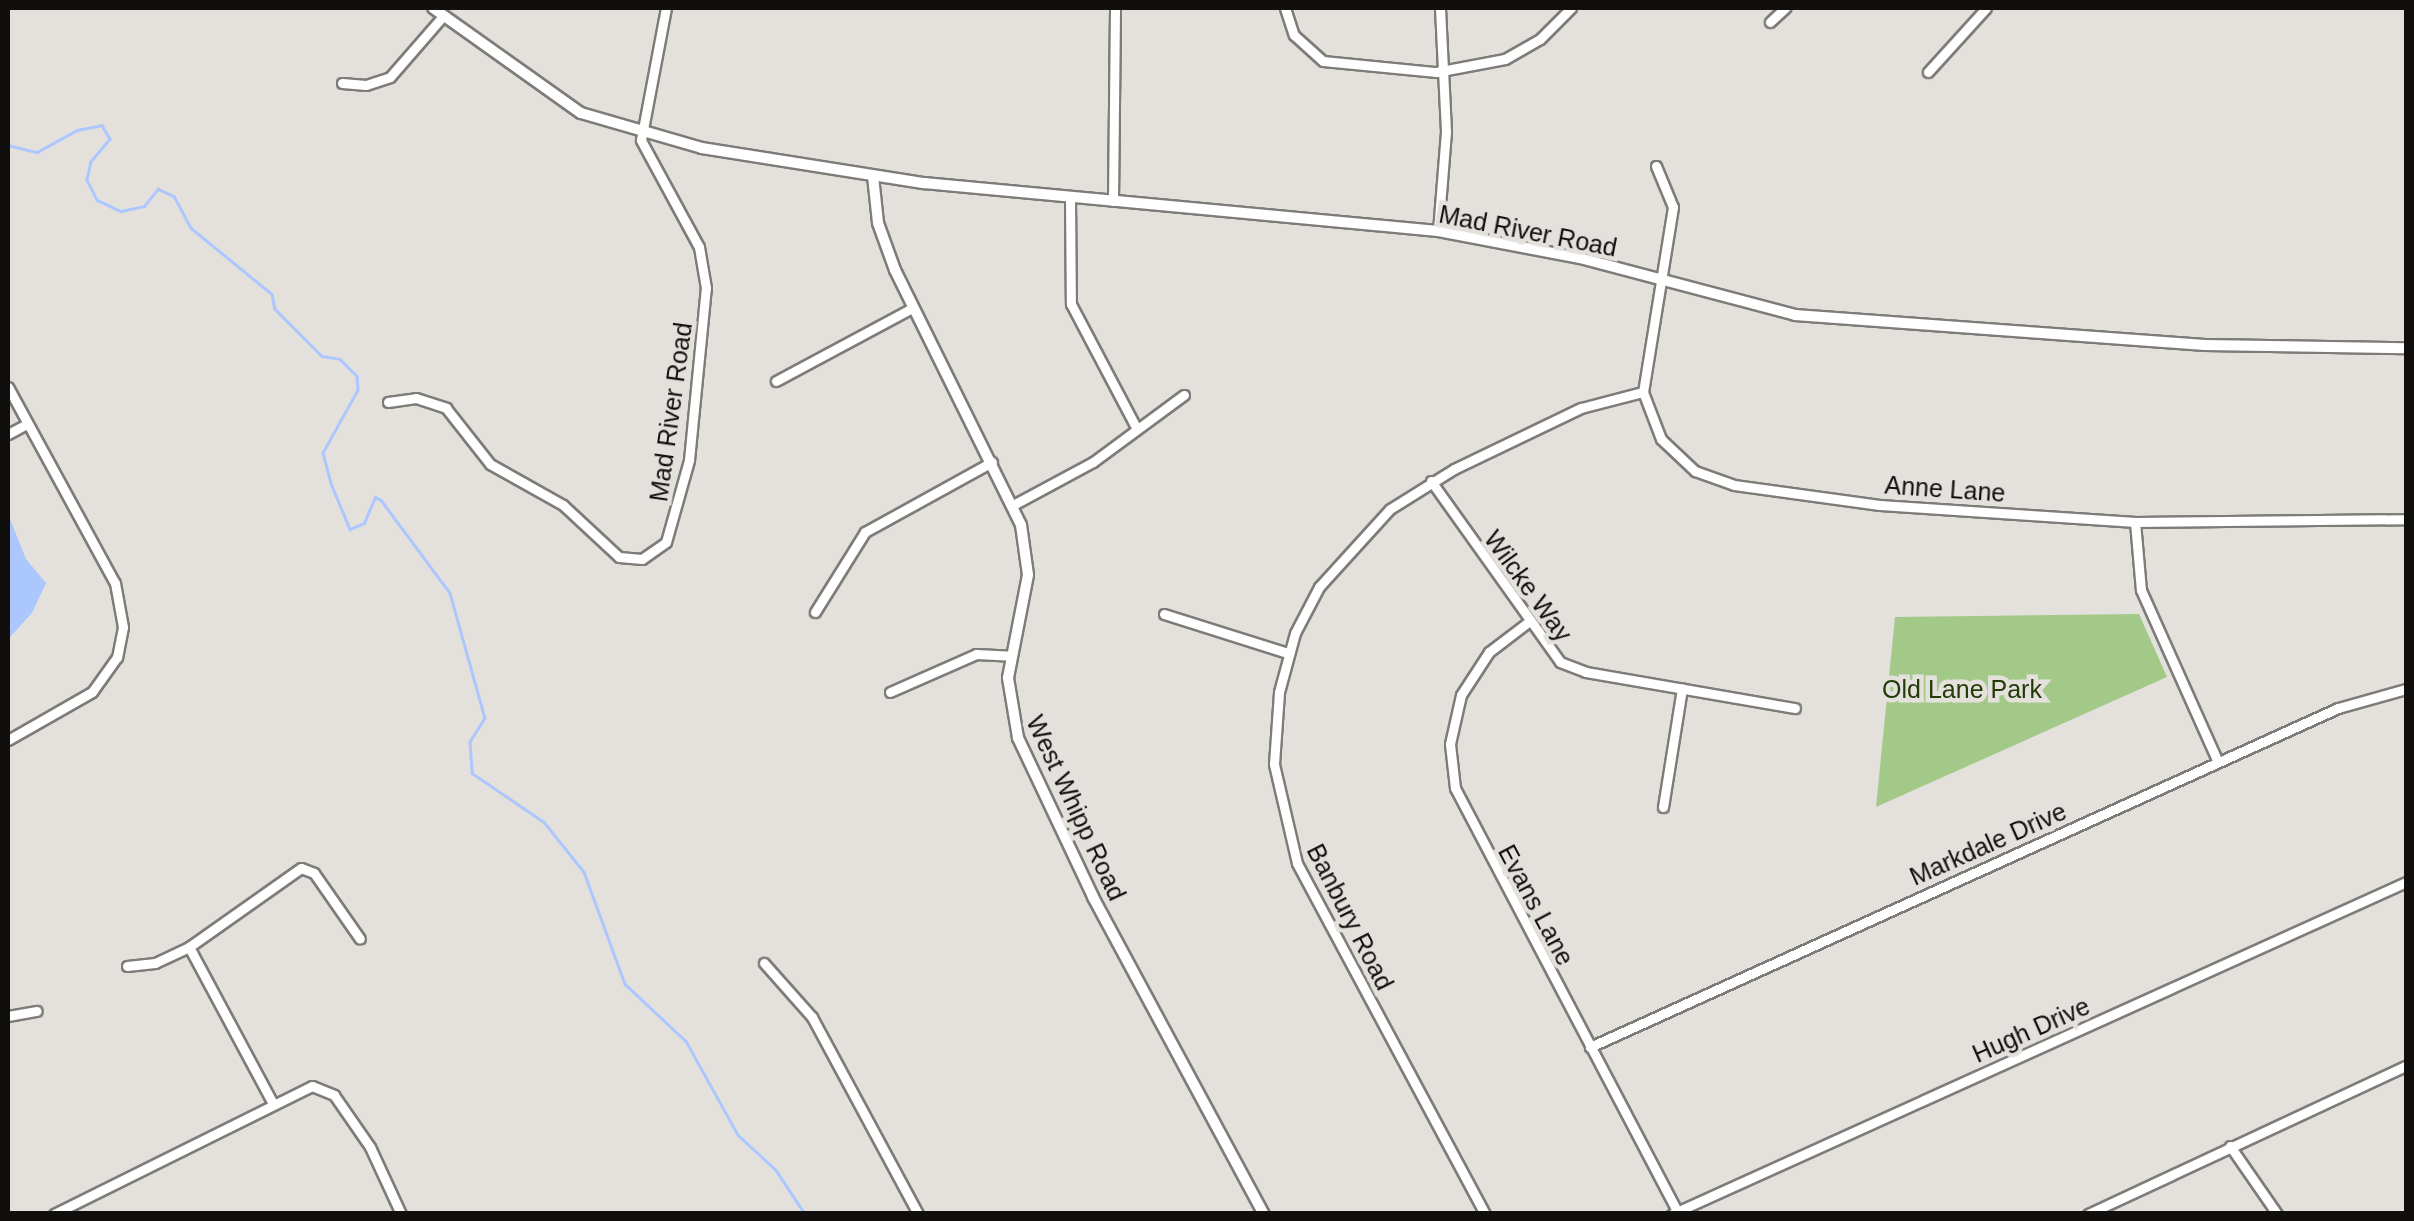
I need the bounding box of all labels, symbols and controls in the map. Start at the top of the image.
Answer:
street label: Mad River Road [1436,199,1620,263]
street label: Mad River Road [644,320,698,504]
street label: Anne Lane [1884,470,2006,508]
street label: Wilcke Way [1478,525,1578,647]
park label: Old Lane Park [1882,674,2042,704]
street label: West Whipp Road [1020,711,1132,905]
street label: Markdale Drive [1905,796,2071,892]
street label: Banbury Road [1300,839,1400,995]
street label: Evans Lane [1492,840,1580,970]
street label: Hugh Drive [1968,991,2094,1069]

